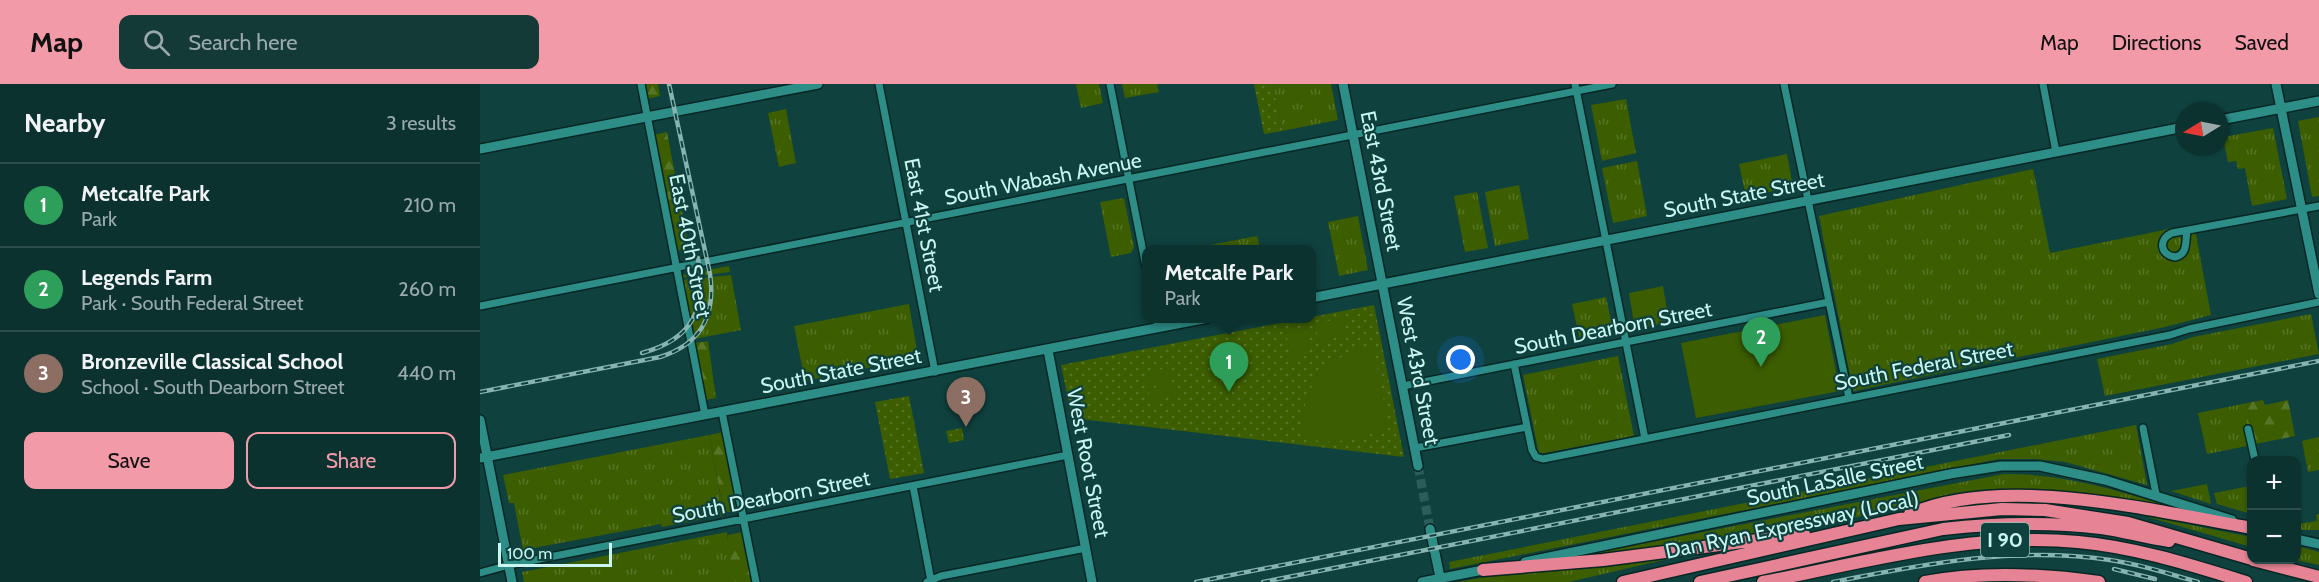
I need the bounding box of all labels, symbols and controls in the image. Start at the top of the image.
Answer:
search box [119,15,539,69]
text: Map [30,25,83,59]
icon: search [140,26,173,59]
text: Search here [188,29,297,56]
text: Map [2040,30,2079,55]
text: Directions [2112,30,2201,55]
text: Saved [2234,30,2289,55]
north arrow [2175,102,2229,156]
text: Nearby [24,107,105,139]
street label: East 43rd Street [1356,109,1407,253]
text: 3 results [386,111,456,135]
street label: South Wabash Avenue [942,147,1144,210]
street label: East 41st Street [899,156,950,294]
street label: South State Street [1661,167,1826,222]
street label: East 40th Street [664,172,717,320]
text: Metcalfe Park [81,180,210,207]
text: 1 [40,193,47,217]
text: 210 m [403,193,456,217]
text: Park [81,207,117,231]
popup [1142,245,1316,323]
text: Metcalfe Park [1165,259,1293,286]
text: Legends Farm [81,264,212,291]
text: 2 [38,277,49,301]
text: 260 m [398,277,456,301]
text: Park [1165,286,1201,310]
text: Park · South Federal Street [81,291,304,315]
street label: West 43rd Street [1392,295,1445,447]
street label: South Dearborn Street [1512,296,1714,359]
pin: 2 [1742,318,1780,367]
street label: South Federal Street [1832,336,2015,395]
pin: 1 [1210,342,1248,392]
street label: South State Street [758,343,923,398]
your location [1446,345,1475,374]
text: Bronzeville Classical School [81,348,343,375]
text: 3 [38,361,49,385]
text: 440 m [397,361,456,385]
text: School · South Dearborn Street [81,375,344,399]
pin: 3 [946,378,986,427]
street label: West Root Street [1062,386,1115,540]
button: Save [24,432,234,489]
button: Share [246,432,456,489]
street label: South LaSalle Street [1744,449,1926,510]
map controls [2247,456,2301,564]
button: + [2247,456,2301,510]
street label: South Dearborn Street [670,465,872,528]
street label: Dan Ryan Expressway (Local) [1663,485,1921,564]
button: − [2247,510,2301,564]
road number: I 90 [1981,523,2029,557]
scale bar [498,540,612,568]
text: 100 m [507,544,552,563]

